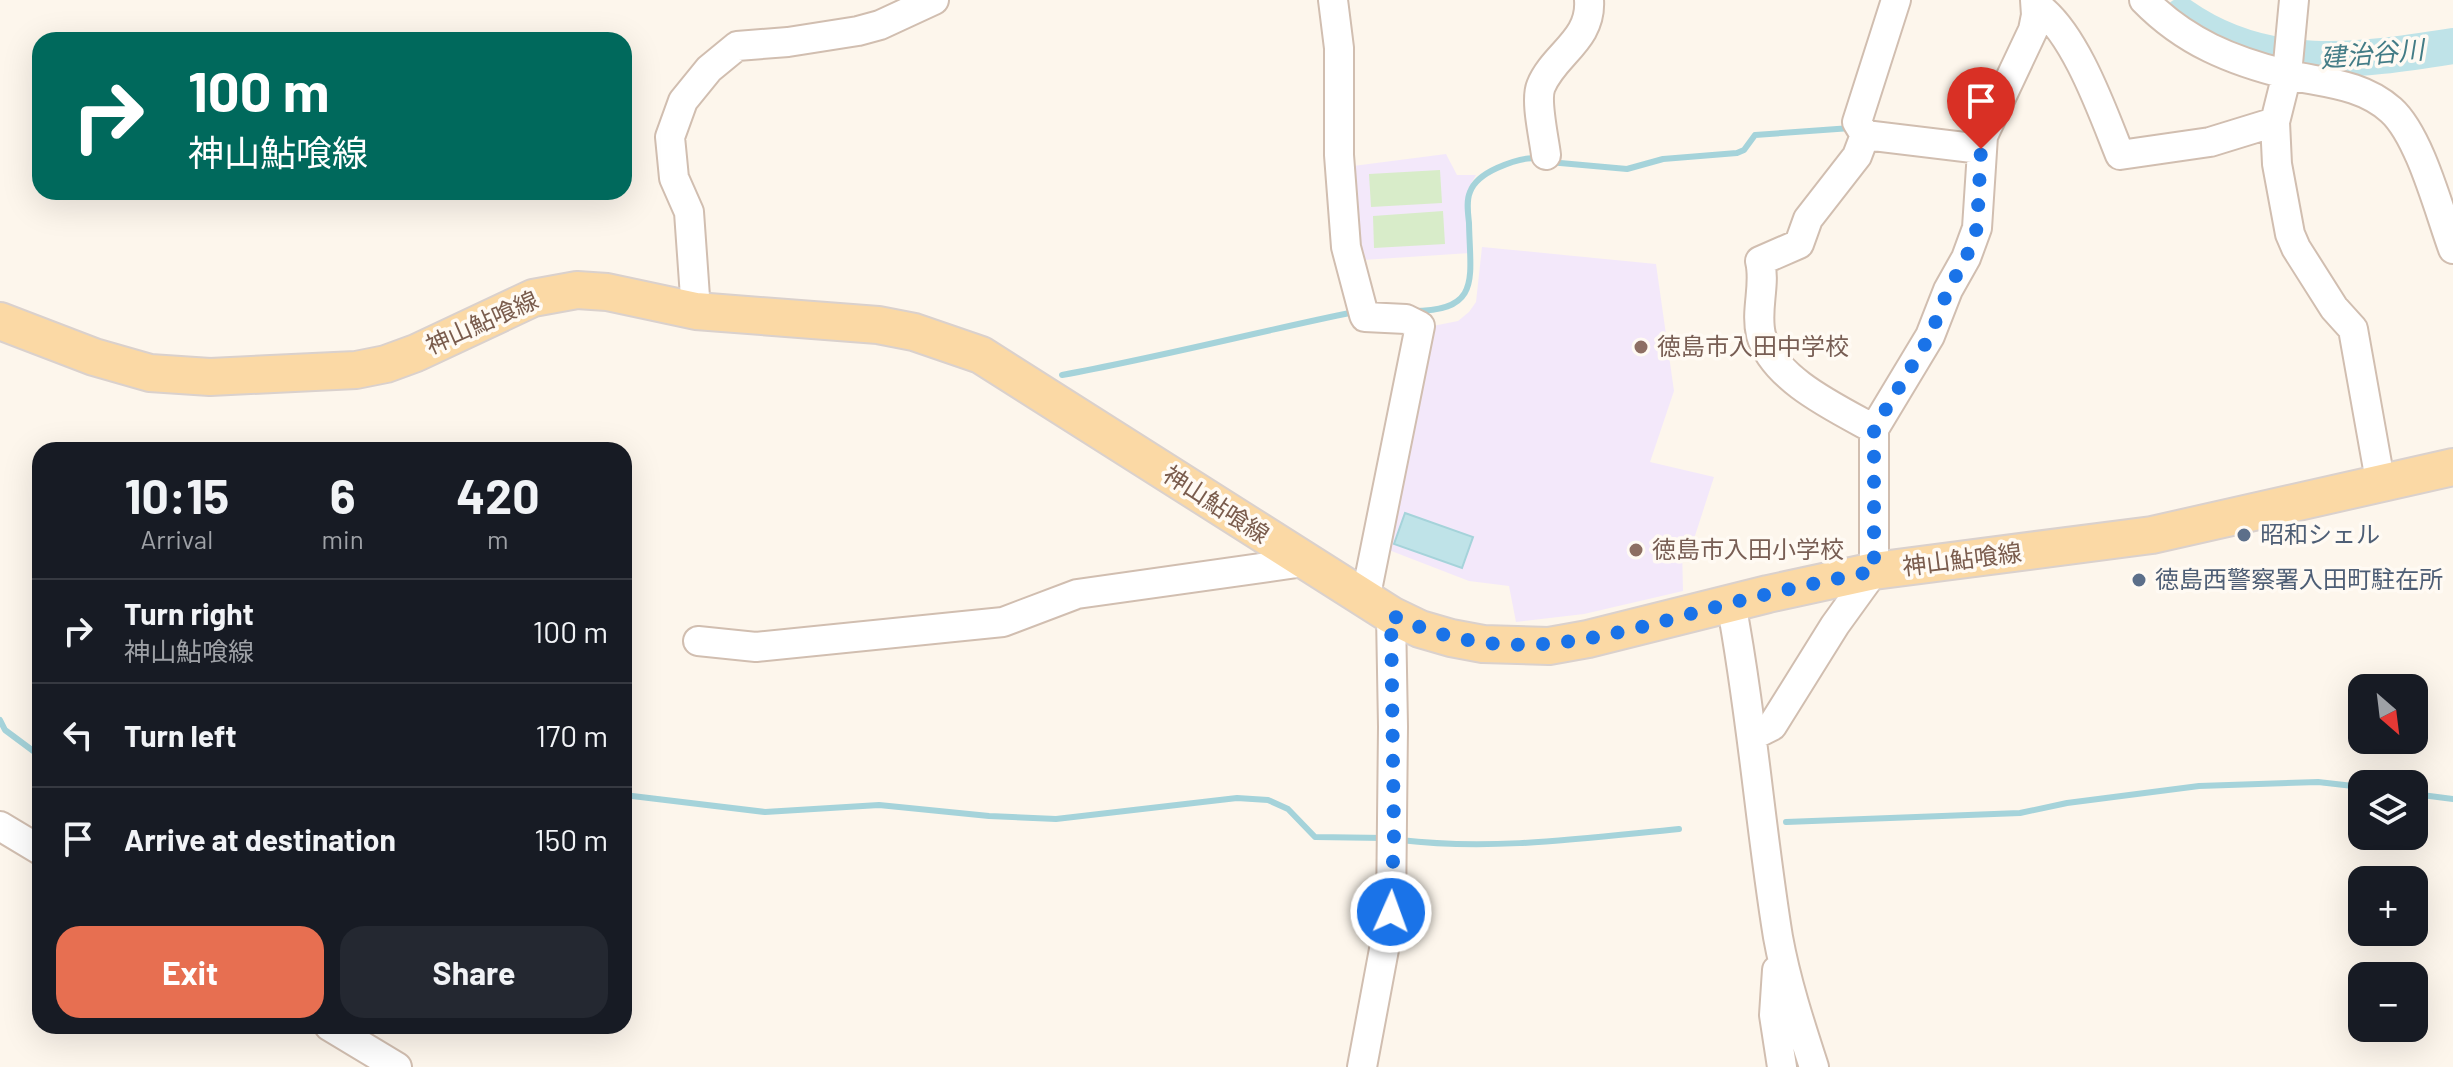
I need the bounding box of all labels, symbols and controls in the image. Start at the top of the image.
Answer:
water label: 建治谷川 [2319,32,2428,72]
text: 100 m [188,56,330,123]
icon: right [56,64,160,168]
pin [1947,67,2015,149]
icon: arrive [1959,79,2003,123]
text: 神山鮎喰線 [188,130,368,173]
street label: 神山鮎喰線 [421,284,542,359]
place label: 徳島市入田中学校 [1657,331,1849,360]
marker: 徳島市入田中学校 [1632,338,1650,356]
street label: 神山鮎喰線 [1159,459,1275,549]
text: 10:15 [124,466,229,524]
text: 6 [330,466,356,524]
text: 420 [456,466,540,524]
place label: 昭和シェル [2260,519,2380,548]
text: Arrival [140,523,213,554]
text: min [322,523,364,554]
text: m [487,523,509,554]
marker: 昭和シェル [2235,526,2253,544]
place label: 徳島市入田小学校 [1652,534,1844,563]
street label: 神山鮎喰線 [1900,537,2023,580]
marker: 徳島市入田小学校 [1627,541,1645,559]
place label: 徳島西警察署入田町駐在所 [2155,564,2443,593]
marker: 徳島西警察署入田町駐在所 [2130,571,2148,589]
text: Turn right [124,595,254,631]
icon: right [56,609,100,653]
text: 100 m [533,613,608,649]
text: 神山鮎喰線 [124,635,254,666]
north arrow [2348,674,2428,754]
map controls [2348,674,2428,1042]
icon: left [56,713,100,757]
text: Turn left [124,717,237,753]
text: 170 m [536,717,608,753]
button: layers [2348,770,2428,850]
icon: arrive [56,817,100,861]
text: Arrive at destination [124,821,396,857]
text: 150 m [534,821,608,857]
button: + [2348,866,2428,946]
position arrow [1349,870,1433,954]
button: Exit [56,926,324,1018]
button: Share [340,926,608,1018]
button: − [2348,962,2428,1042]

